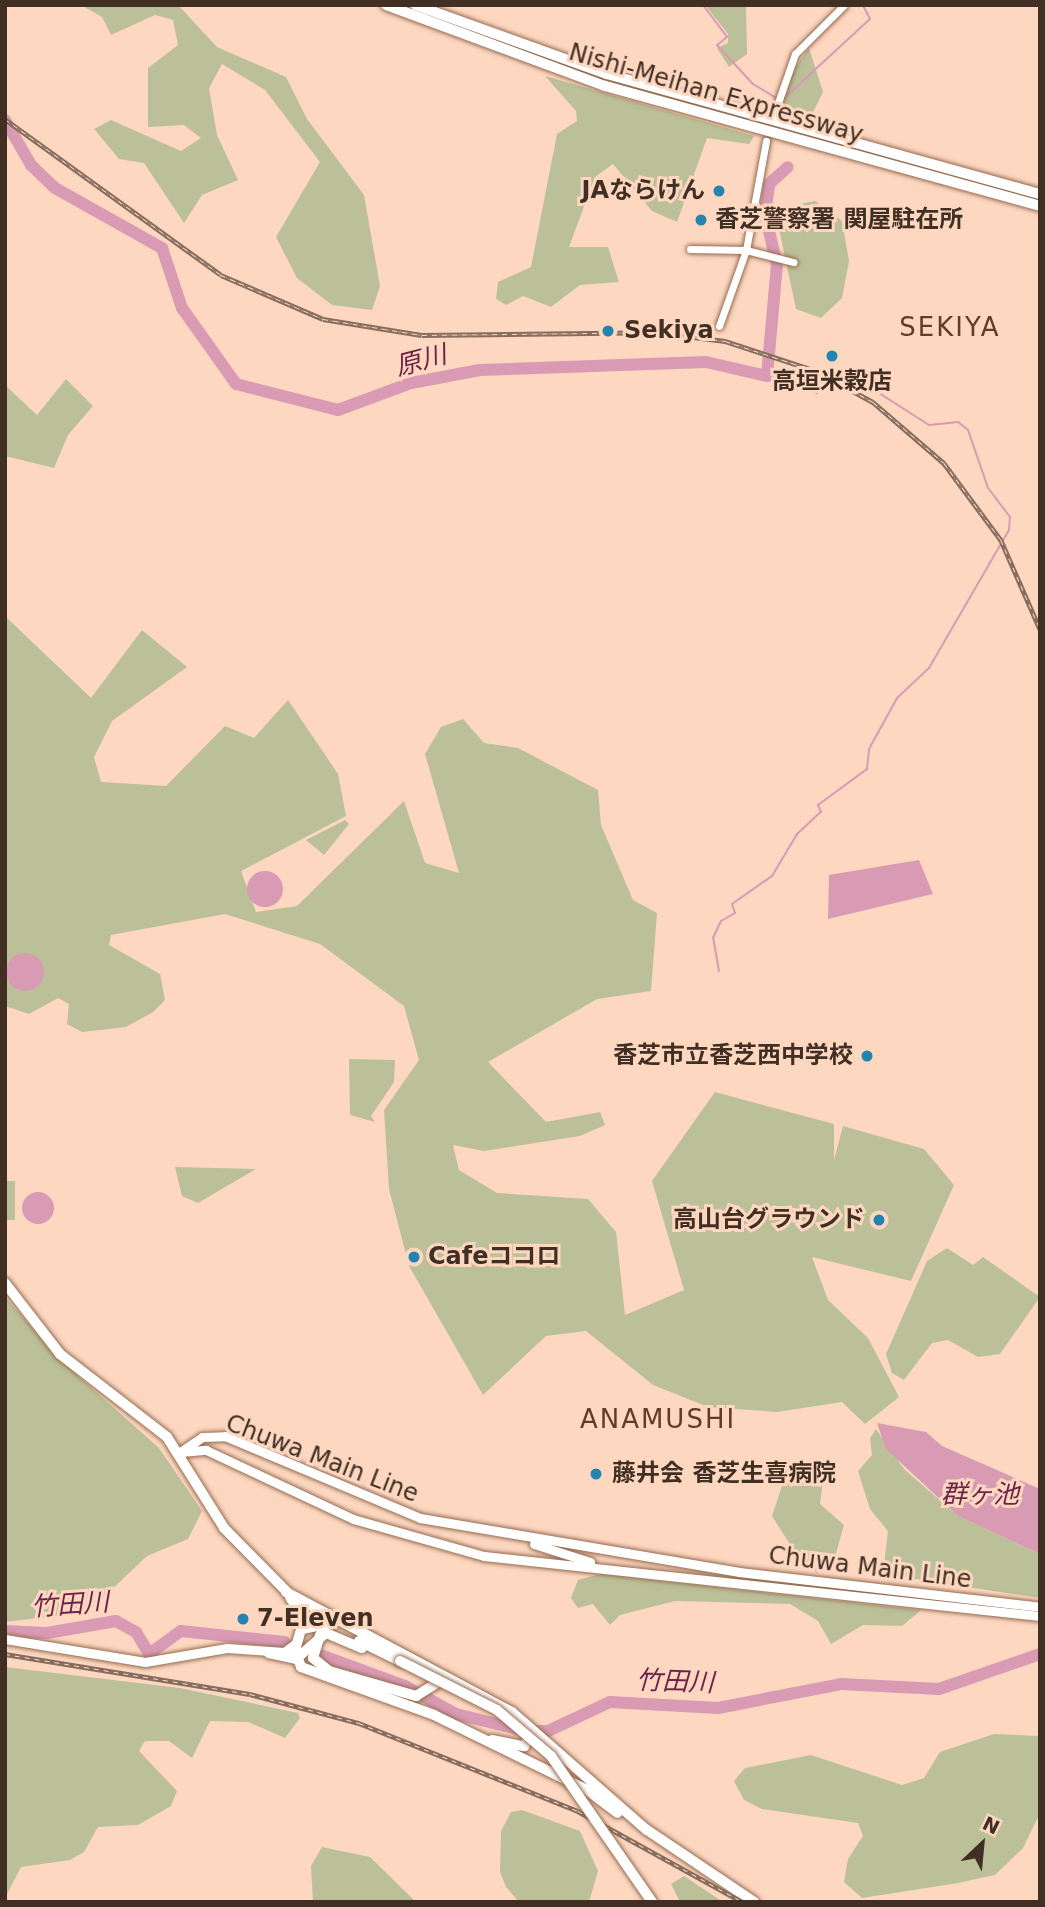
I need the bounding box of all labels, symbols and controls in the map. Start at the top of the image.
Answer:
street label: Nishi-Meihan Expressway [566,38,866,150]
place label: JAならけん [581,177,705,205]
marker: JAならけん [711,183,727,199]
place label: 香芝警察署 関屋駐在所 [715,206,963,234]
marker: 香芝警察署 関屋駐在所 [693,212,709,228]
district label: SEKIYA [900,312,1000,344]
place label: Sekiya [624,317,714,345]
marker: Sekiya [598,321,618,341]
water label: 原川 [392,339,450,383]
marker: 高垣米穀店 [824,348,840,364]
place label: 高垣米穀店 [772,368,892,396]
place label: 香芝市立香芝西中学校 [613,1042,853,1070]
marker: 香芝市立香芝西中学校 [859,1048,875,1064]
place label: 高山台グラウンド [673,1206,865,1234]
marker: 高山台グラウンド [871,1212,887,1228]
place label: Cafeココロ [428,1243,561,1271]
marker: Cafeココロ [406,1249,422,1265]
district label: ANAMUSHI [581,1404,735,1436]
street label: Chuwa Main Line [222,1409,422,1509]
place label: 藤井会 香芝生喜病院 [612,1460,836,1488]
marker: 藤井会 香芝生喜病院 [586,1464,606,1484]
water label: 群ヶ池 [941,1479,1019,1511]
street label: Chuwa Main Line [767,1541,973,1595]
water label: 竹田川 [30,1587,110,1623]
place label: 7-Eleven [257,1605,374,1633]
marker: 7-Eleven [235,1611,251,1627]
water label: 竹田川 [635,1665,715,1699]
north arrow [947,1809,1017,1879]
text: N [979,1812,1003,1838]

